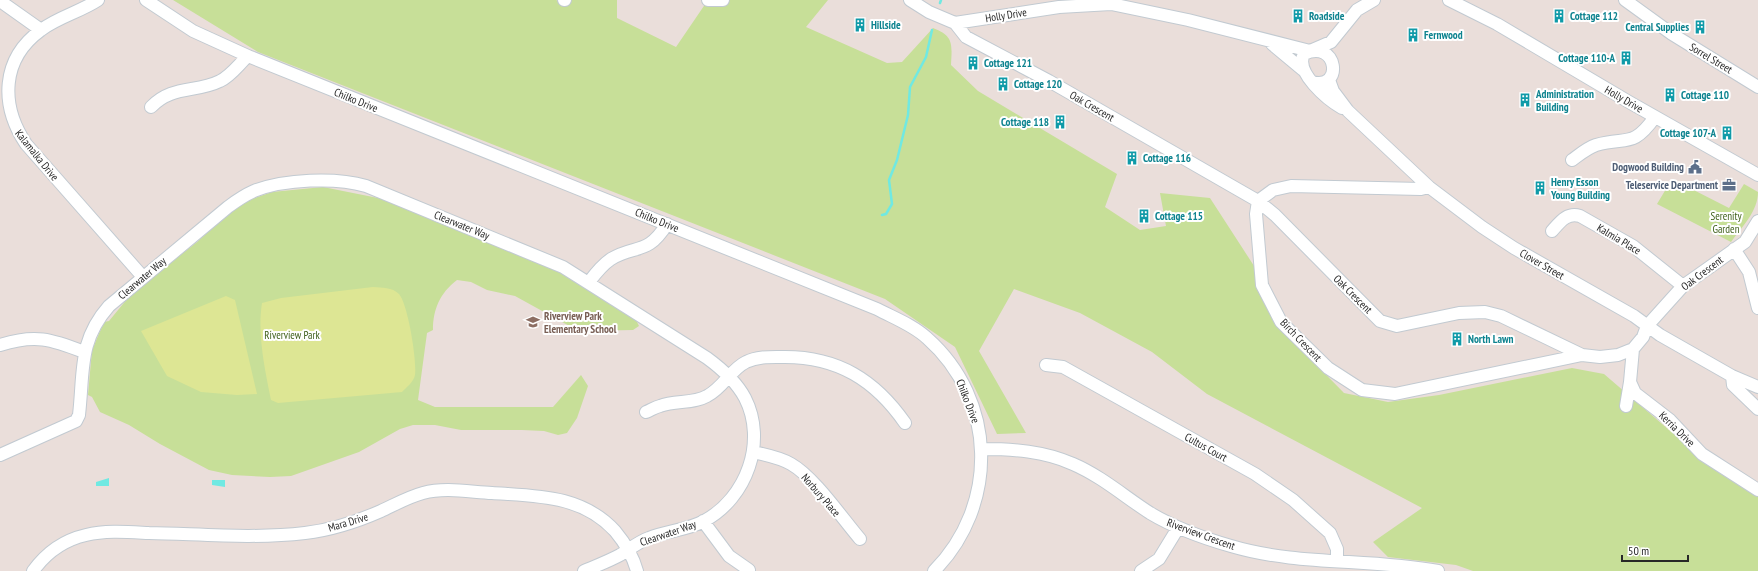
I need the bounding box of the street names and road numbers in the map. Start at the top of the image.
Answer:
street label: Holly Drive [984,5,1028,25]
street label: Sorrel Street [1687,40,1735,76]
street label: Holly Drive [1602,82,1646,116]
street label: Chilko Drive [332,85,380,115]
street label: Oak Crescent [1067,88,1117,124]
street label: Kalamalka Drive [12,127,62,184]
street label: Chilko Drive [633,205,681,235]
street label: Clearwater Way [432,208,493,243]
street label: Kalmia Place [1595,220,1644,258]
street label: Clover Street [1517,246,1567,282]
street label: Clearwater Way [115,253,170,302]
street label: Oak Crescent [1678,253,1726,293]
street label: Oak Crescent [1331,272,1375,316]
street label: Birch Crescent [1277,316,1325,364]
street label: Chilko Drive [953,377,983,425]
street label: Kerria Drive [1656,408,1698,450]
street label: Cultus Court [1182,430,1230,464]
street label: Norbury Place [798,471,844,520]
street label: Mara Drive [326,509,370,535]
street label: Riverview Crescent [1165,515,1237,553]
street label: Clearwater Way [638,517,699,549]

